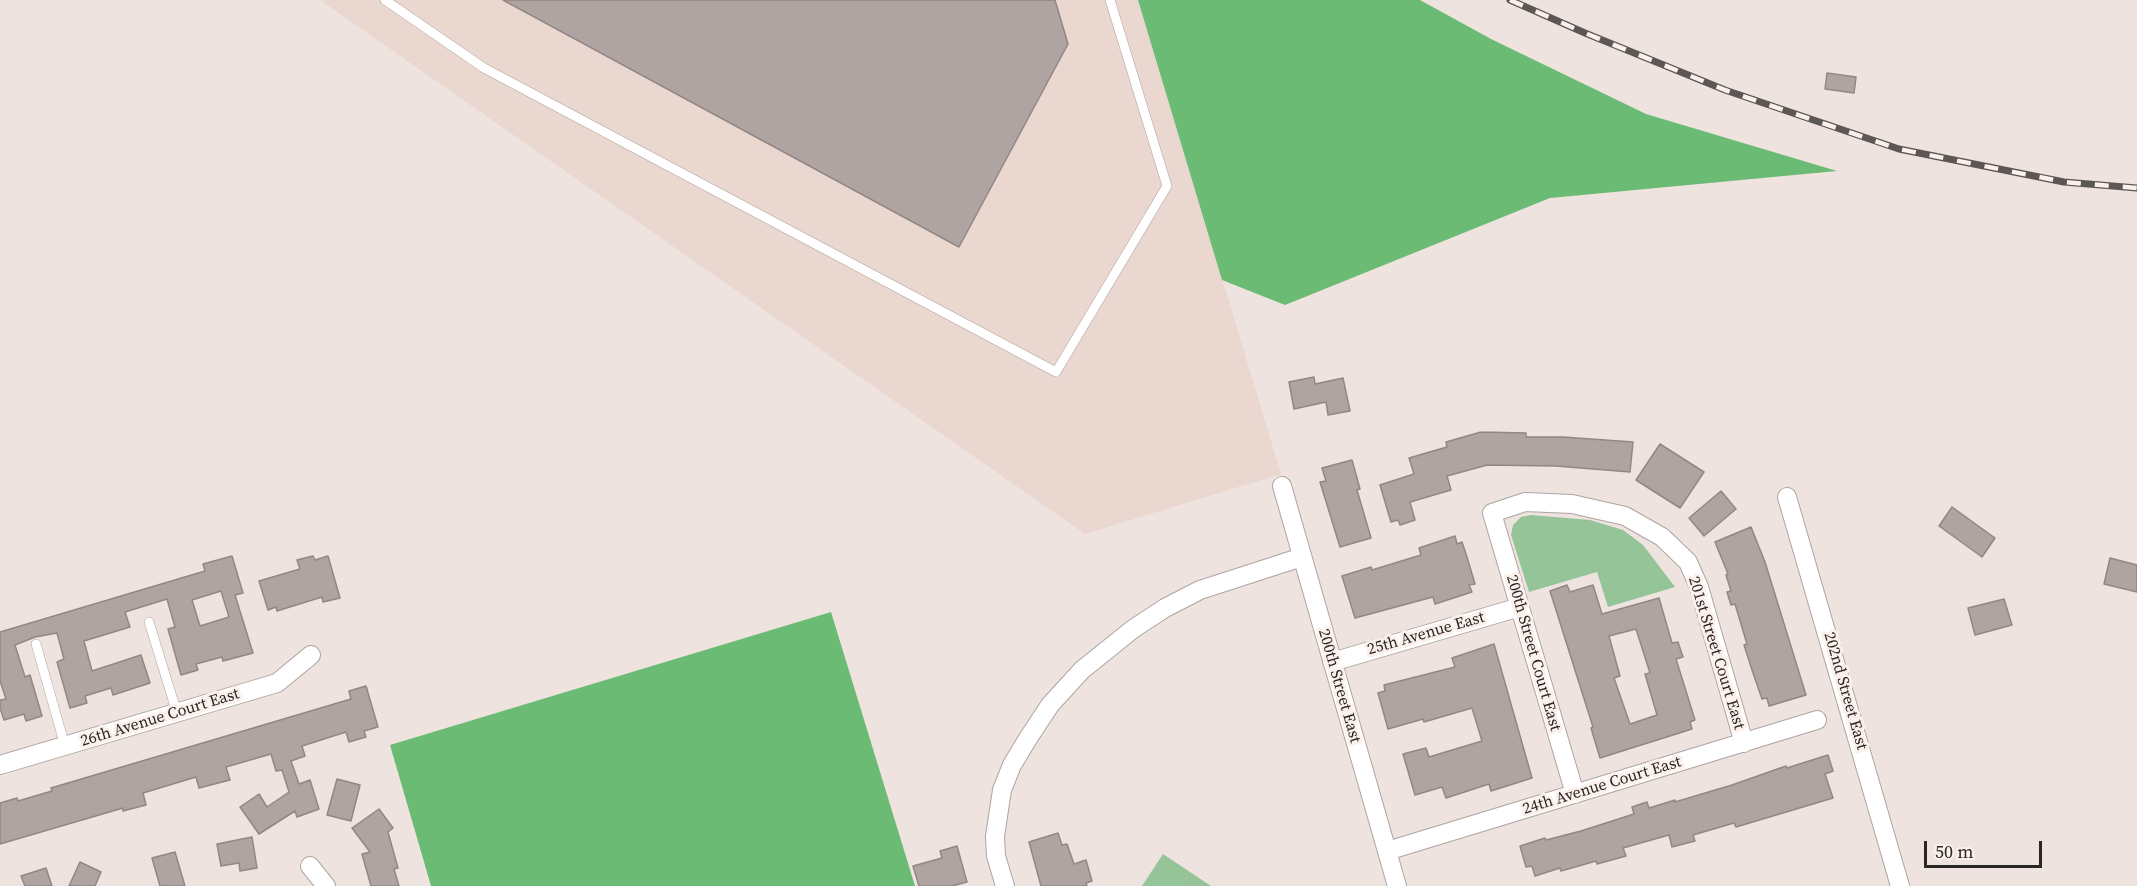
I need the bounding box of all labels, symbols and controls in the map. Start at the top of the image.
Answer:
street label: 200th Street Court East [1501,573,1565,733]
street label: 201st Street Court East [1684,574,1748,732]
street label: 25th Avenue East [1365,608,1487,660]
street label: 200th Street East [1314,627,1364,745]
street label: 202nd Street East [1819,630,1871,752]
street label: 26th Avenue Court East [78,685,242,751]
street label: 24th Avenue Court East [1520,753,1684,819]
scale bar [1927,829,2046,867]
text: 50 m [1935,839,1973,864]

